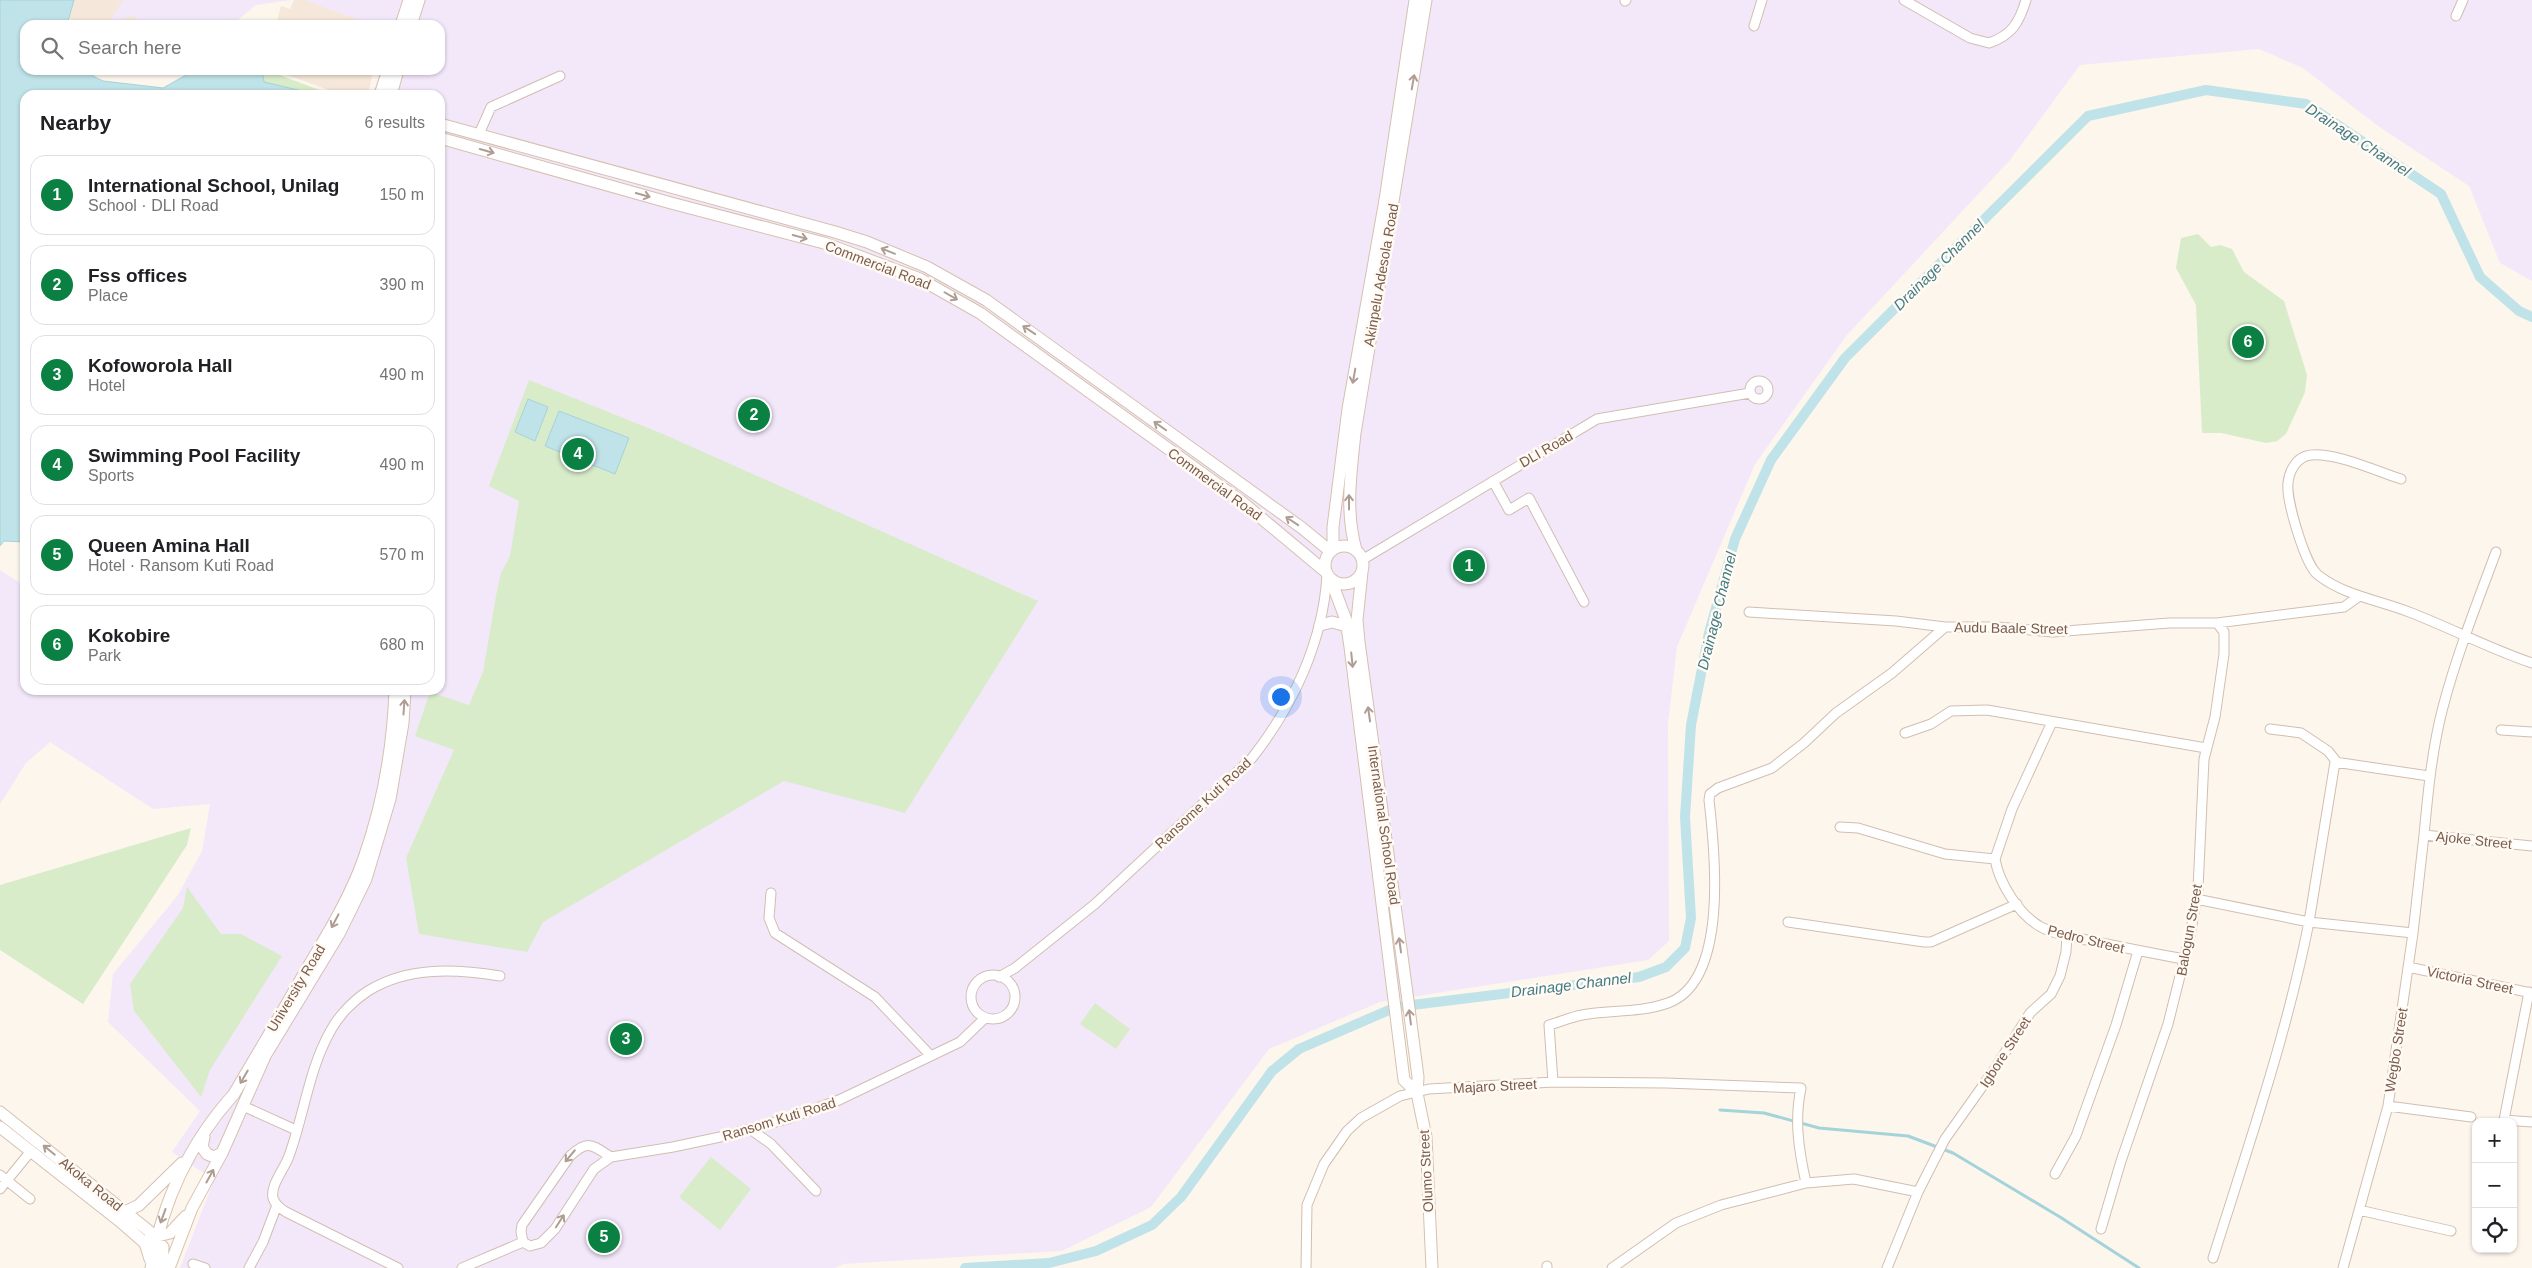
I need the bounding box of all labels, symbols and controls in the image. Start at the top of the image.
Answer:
search box [20,20,445,75]
icon: search [38,34,66,62]
text: Search here [78,37,182,58]
one-way arrow [1408,74,1418,90]
water label: Drainage Channel [2303,100,2414,180]
text: Nearby [40,111,111,134]
text: 6 results [365,114,425,131]
one-way arrow [478,147,494,156]
text: International School, Unilag [88,175,339,196]
text: 1 [53,186,61,203]
text: 150 m [380,186,424,203]
one-way arrow [635,191,651,201]
text: School · DLI Road [88,197,219,214]
street label: Akinpelu Adesola Road [1361,202,1401,348]
water label: Drainage Channel [1890,215,1988,313]
one-way arrow [792,232,808,242]
street label: Commercial Road [823,237,933,293]
one-way arrow [881,245,896,255]
text: Fss offices [88,265,187,286]
text: 2 [53,276,61,293]
text: 390 m [380,276,424,293]
text: Place [88,287,128,304]
one-way arrow [944,291,959,301]
pin: 6 [2232,323,2264,361]
one-way arrow [1023,325,1037,335]
text: Kofoworola Hall [88,355,233,376]
text: 3 [53,366,61,383]
text: 490 m [380,366,424,383]
one-way arrow [1348,368,1358,384]
text: Hotel [88,377,125,394]
pin: 2 [738,396,770,434]
one-way arrow [1154,421,1168,431]
street label: DLI Road [1516,427,1576,471]
pin: 4 [562,435,594,473]
text: Swimming Pool Facility [88,445,300,466]
street label: Commercial Road [1165,445,1265,523]
text: 4 [53,456,61,473]
text: 490 m [380,456,424,473]
text: Sports [88,467,134,484]
one-way arrow [1344,494,1354,510]
one-way arrow [1285,516,1299,526]
text: Queen Amina Hall [88,535,250,556]
text: 5 [53,546,61,563]
text: 570 m [380,546,424,563]
pin: 1 [1453,547,1485,585]
water label: Drainage Channel [1694,550,1740,672]
text: Hotel · Ransom Kuti Road [88,557,274,574]
street label: Audu Baale Street [1954,619,2068,637]
text: Kokobire [88,625,170,646]
text: 6 [53,636,61,653]
text: 680 m [380,636,424,653]
text: Park [88,647,121,664]
one-way arrow [1347,652,1357,668]
your location [1268,684,1294,710]
one-way arrow [399,699,408,715]
one-way arrow [1364,707,1374,723]
street label: International School Road [1365,744,1403,906]
street label: Ransome Kuti Road [1152,754,1254,852]
street label: Ajoke Street [2435,828,2513,852]
street label: Balogun Street [2173,883,2205,977]
one-way arrow [330,914,340,929]
street label: Pedro Street [2046,922,2126,956]
one-way arrow [1395,937,1405,953]
street label: University Road [264,942,328,1034]
street label: Victoria Street [2425,963,2515,997]
water label: Drainage Channel [1510,969,1633,1000]
street label: Wegbo Street [2381,1006,2411,1093]
one-way arrow [1405,1010,1415,1026]
street label: Igbore Street [1976,1014,2034,1090]
pin: 3 [610,1020,642,1058]
one-way arrow [239,1069,249,1084]
street label: Majaro Street [1453,1076,1537,1096]
street label: Ransom Kuti Road [720,1094,838,1144]
map controls [2472,1118,2517,1253]
button: + [2472,1118,2517,1163]
street label: Olumo Street [1416,1129,1436,1213]
one-way arrow [43,1144,56,1155]
one-way arrow [565,1150,576,1163]
street label: Akoka Road [56,1154,126,1214]
button: − [2472,1163,2517,1208]
one-way arrow [205,1168,215,1183]
one-way arrow [158,1208,167,1223]
button: locate [2472,1208,2517,1253]
one-way arrow [555,1214,565,1228]
pin: 5 [588,1218,620,1256]

